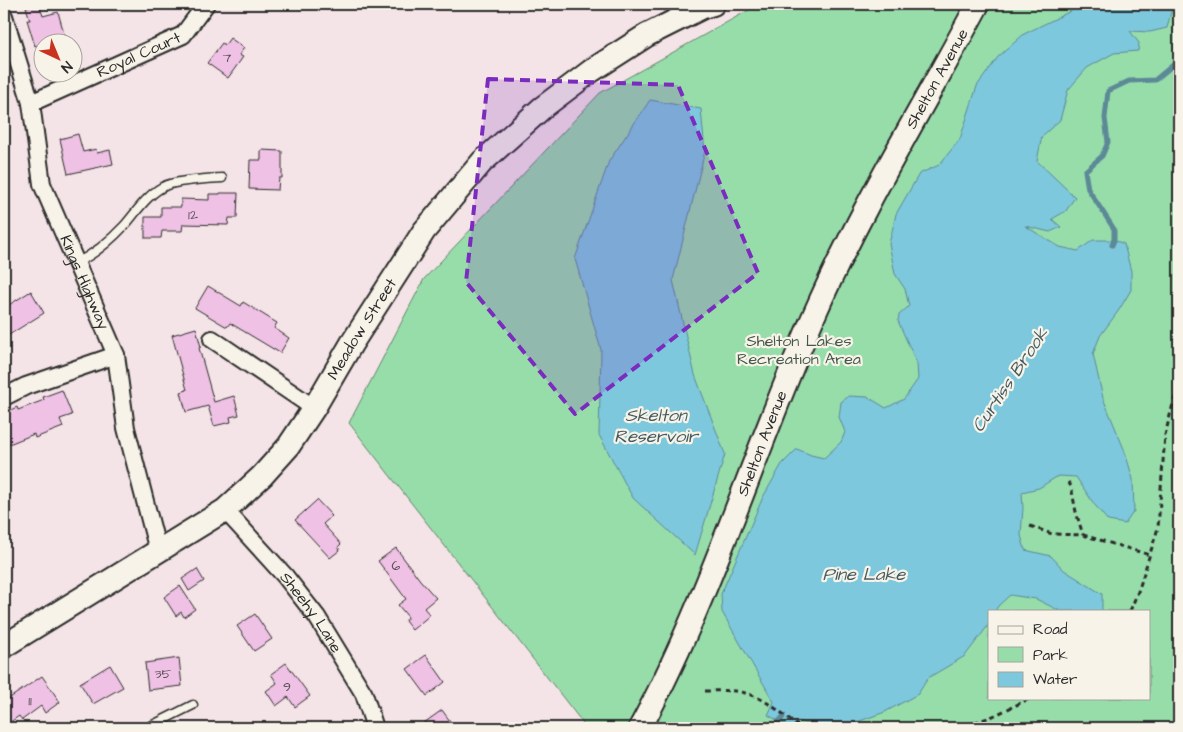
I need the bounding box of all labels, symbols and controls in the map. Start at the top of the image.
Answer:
street label: Shelton Avenue [900,24,974,133]
street label: Royal Court [93,26,185,83]
north arrow [32,32,82,82]
house number: 7 [223,48,232,68]
text: N [56,56,76,77]
house number: 12 [188,205,198,225]
street label: Kings Highway [54,232,115,334]
street label: Meadow Street [322,273,402,384]
water label: Curtiss Brook [966,322,1055,437]
park label: Shelton Lakes Recreation Area [737,330,861,370]
street label: Shelton Avenue [732,387,793,499]
water label: Skelton Reservoir [614,403,700,449]
house number: 6 [392,556,401,576]
water label: Pine Lake [823,562,907,587]
street label: Sheehy Lane [275,567,347,657]
legend [988,610,1150,700]
text: Road [1033,619,1068,640]
text: Park [1033,645,1068,666]
house number: 35 [154,664,172,684]
text: Water [1033,669,1077,690]
house number: 9 [283,677,291,697]
house number: 11 [28,691,32,711]

